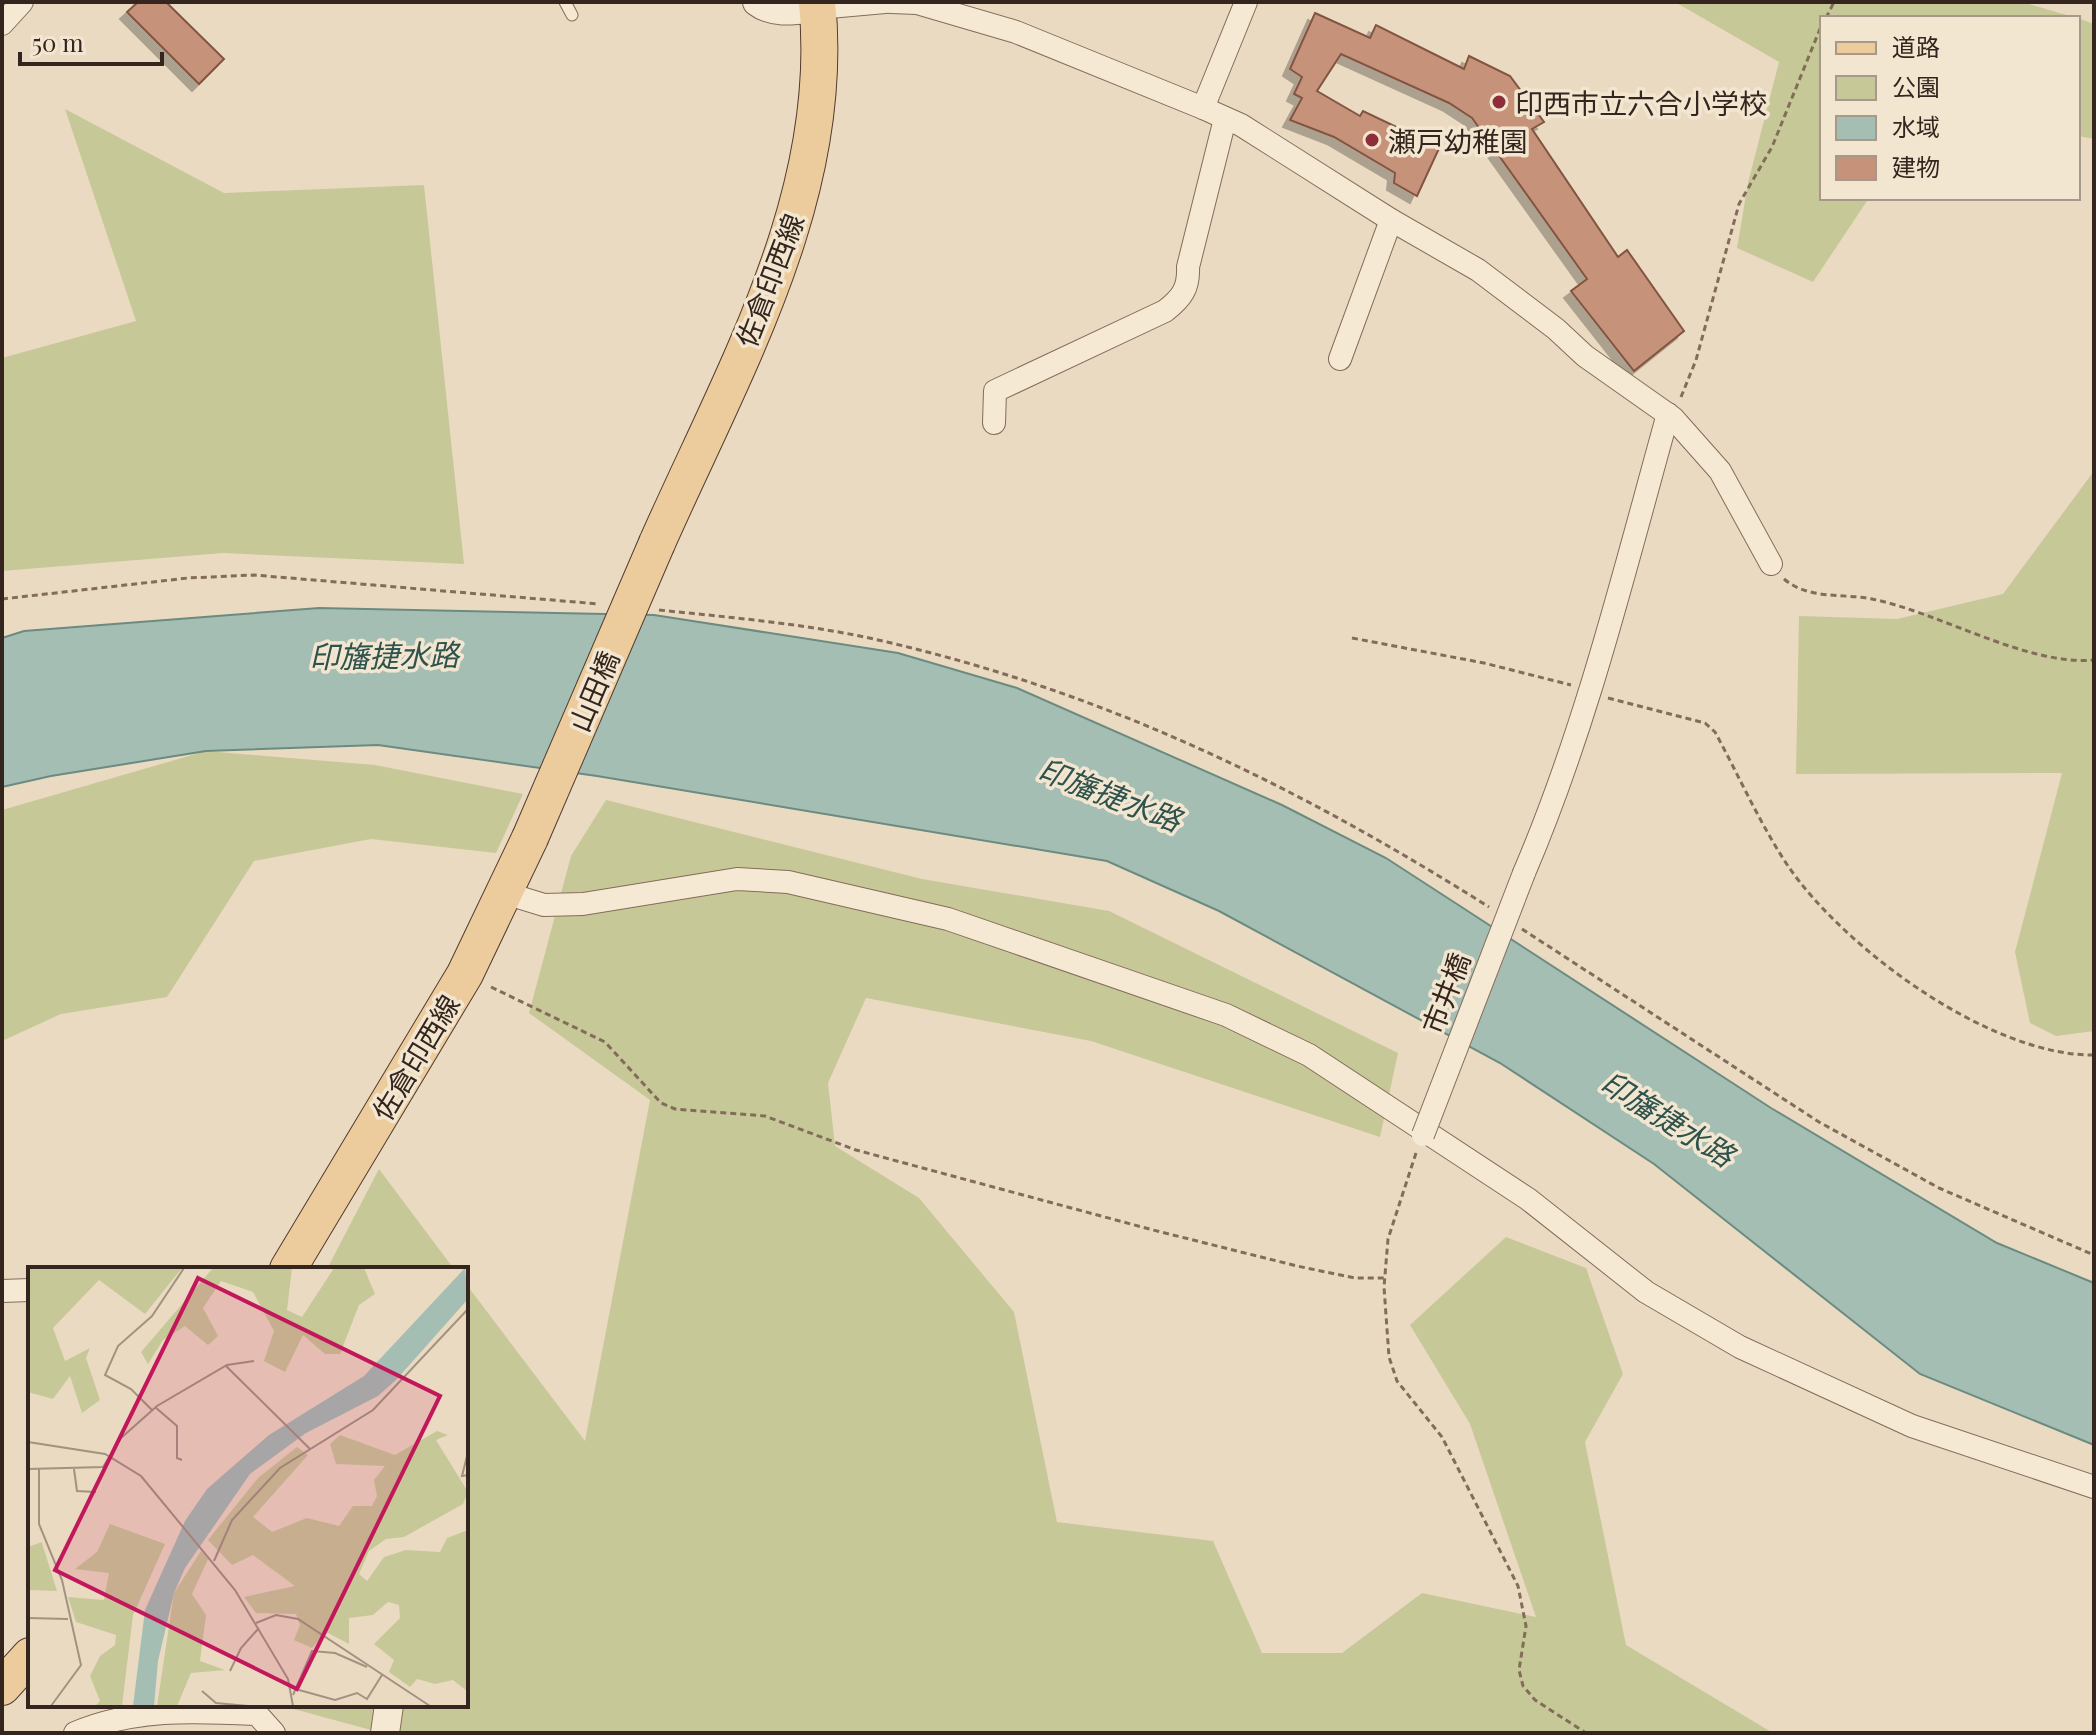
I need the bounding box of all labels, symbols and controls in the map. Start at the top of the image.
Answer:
scale bar [20,16,162,66]
legend [1820,16,2080,200]
text: 50 m [32,26,84,58]
text: 道路 [1892,30,1940,62]
text: 公園 [1892,70,1940,102]
place label: 印西市立六合小学校 [1515,84,1767,121]
marker: 印西市立六合小学校 [1490,93,1508,111]
text: 水域 [1892,110,1940,142]
place label: 瀬戸幼稚園 [1388,122,1528,159]
marker: 瀬戸幼稚園 [1363,131,1381,149]
text: 建物 [1892,150,1940,182]
street label: 佐倉印西線 [727,208,811,352]
water label: 印旛捷水路 [309,634,462,676]
street label: 山田橋 [560,645,626,737]
water label: 印旛捷水路 [1033,748,1190,841]
street label: 市井橋 [1413,947,1477,1039]
street label: 佐倉印西線 [363,987,467,1127]
water label: 印旛捷水路 [1594,1061,1745,1176]
inset map [28,1267,468,1707]

